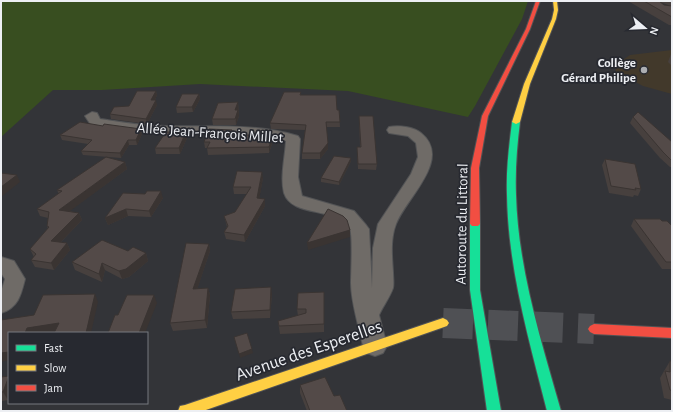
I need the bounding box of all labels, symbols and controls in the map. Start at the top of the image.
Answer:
north arrow [625,8,665,48]
text: N [648,26,660,37]
place label: Collège Gérard Philipe [561,57,636,85]
marker: Collège Gérard Philipe [639,65,649,75]
street label: Allée Jean-François Millet [136,120,284,146]
street label: Autoroute du Littoral [453,163,471,285]
street label: Avenue des Esperelles [234,318,384,384]
legend [8,332,148,404]
text: Fast [44,342,63,354]
text: Slow [44,362,66,374]
text: Jam [44,382,63,394]

